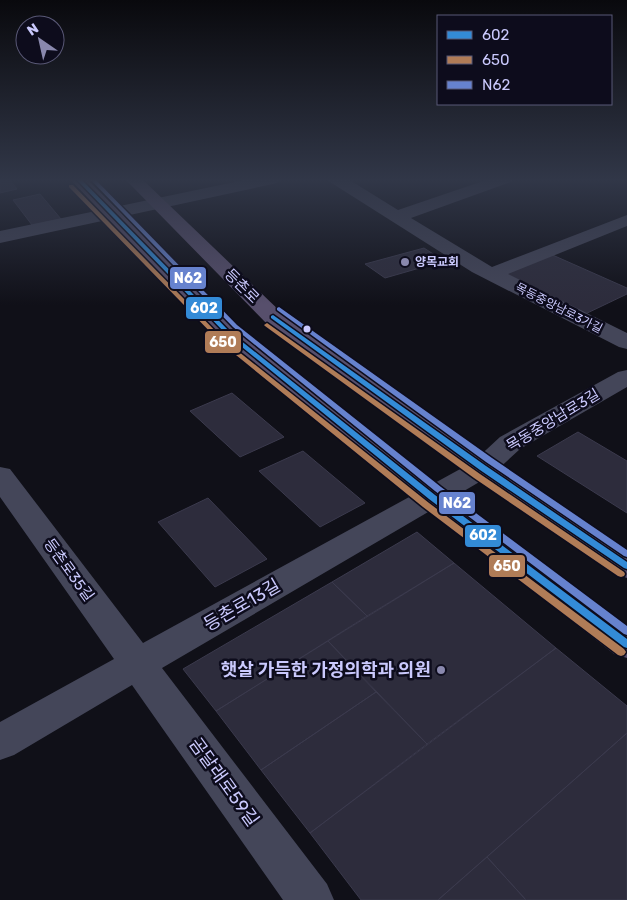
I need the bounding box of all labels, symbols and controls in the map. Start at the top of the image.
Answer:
north arrow [15,15,65,65]
legend [437,15,612,105]
text: N [24,20,42,40]
text: 602 [482,26,510,44]
text: 650 [482,51,509,69]
text: N62 [482,76,510,94]
place label: 양목교회 [415,255,459,269]
marker: 양목교회 [399,256,411,268]
street label: 등촌로 [221,265,263,307]
line badge: N62 [169,266,207,290]
text: N62 [174,270,202,287]
street label: 목동중앙남로3가길 [513,280,605,336]
line badge: 602 [185,296,223,320]
text: 602 [190,300,218,317]
unlabelled marker [302,324,312,334]
line badge: 650 [204,330,242,354]
text: 650 [209,334,237,351]
street label: 목동중앙남로3길 [503,385,603,455]
line badge: N62 [438,491,476,515]
text: N62 [443,495,471,512]
line badge: 602 [464,524,502,548]
text: 602 [469,527,497,544]
street label: 등촌로35길 [40,535,98,605]
line badge: 650 [488,554,526,578]
text: 650 [493,558,521,575]
street label: 등촌로13길 [200,574,284,636]
place label: 햇살 가득한 가정의학과 의원 [221,659,431,681]
marker: 햇살 가득한 가정의학과 의원 [435,664,447,676]
street label: 곰달래로59길 [184,733,264,831]

